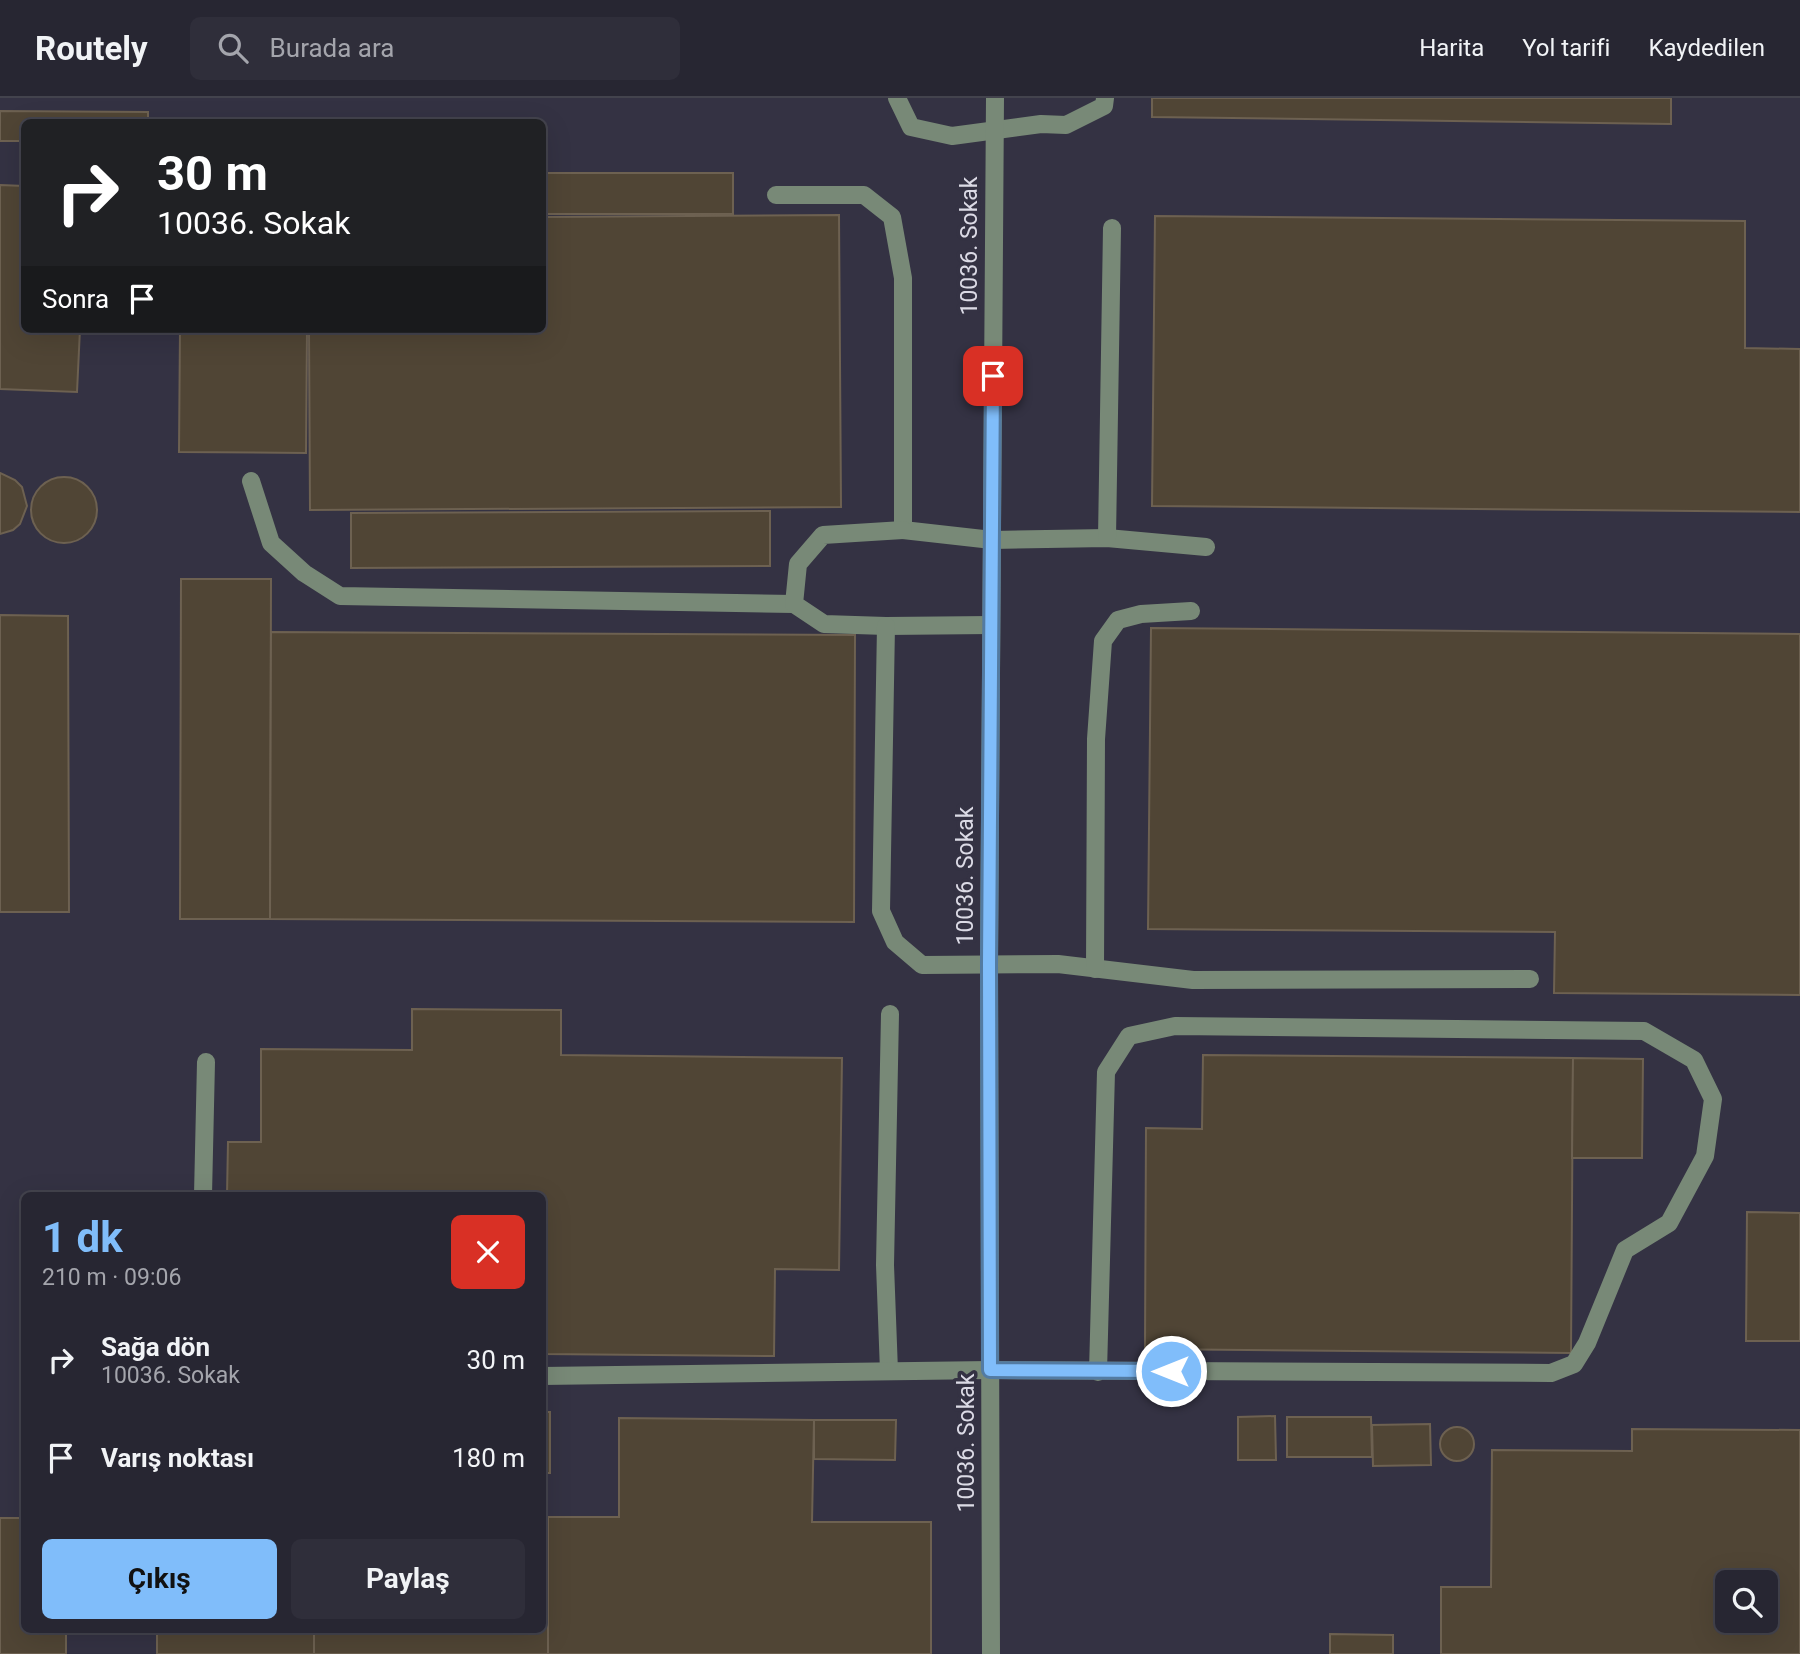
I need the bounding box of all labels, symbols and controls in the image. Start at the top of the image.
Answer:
search box [190,17,680,80]
text: Routely [35,29,148,68]
icon: search [214,29,252,67]
text: Burada ara [270,33,394,63]
text: Harita [1419,34,1484,62]
text: Yol tarifi [1522,34,1610,62]
text: Kaydedilen [1648,34,1765,62]
text: 30 m [157,145,268,202]
icon: right [42,147,133,238]
street label: 10036. Sokak [956,176,983,316]
text: 10036. Sokak [157,204,350,242]
icon: arrive [123,280,161,318]
text: Sonra [42,284,109,314]
pin [963,346,1023,406]
icon: arrive [974,357,1012,395]
street label: 10036. Sokak [952,806,979,946]
text: 1 dk [42,1213,123,1262]
button: close [451,1215,525,1289]
text: 210 m · 09:06 [42,1264,181,1291]
text: Sağa dön [101,1332,210,1362]
position arrow [1134,1334,1208,1408]
icon: right [42,1341,80,1379]
text: 30 m [467,1345,525,1375]
text: 10036. Sokak [101,1362,240,1389]
street label: 10036. Sokak [953,1373,980,1513]
icon: arrive [42,1439,80,1477]
text: Varış noktası [101,1443,254,1473]
text: 180 m [452,1443,525,1473]
button: Çıkış [42,1539,277,1619]
button: Paylaş [291,1539,525,1619]
map controls [1715,1570,1778,1633]
button: search [1715,1570,1778,1633]

